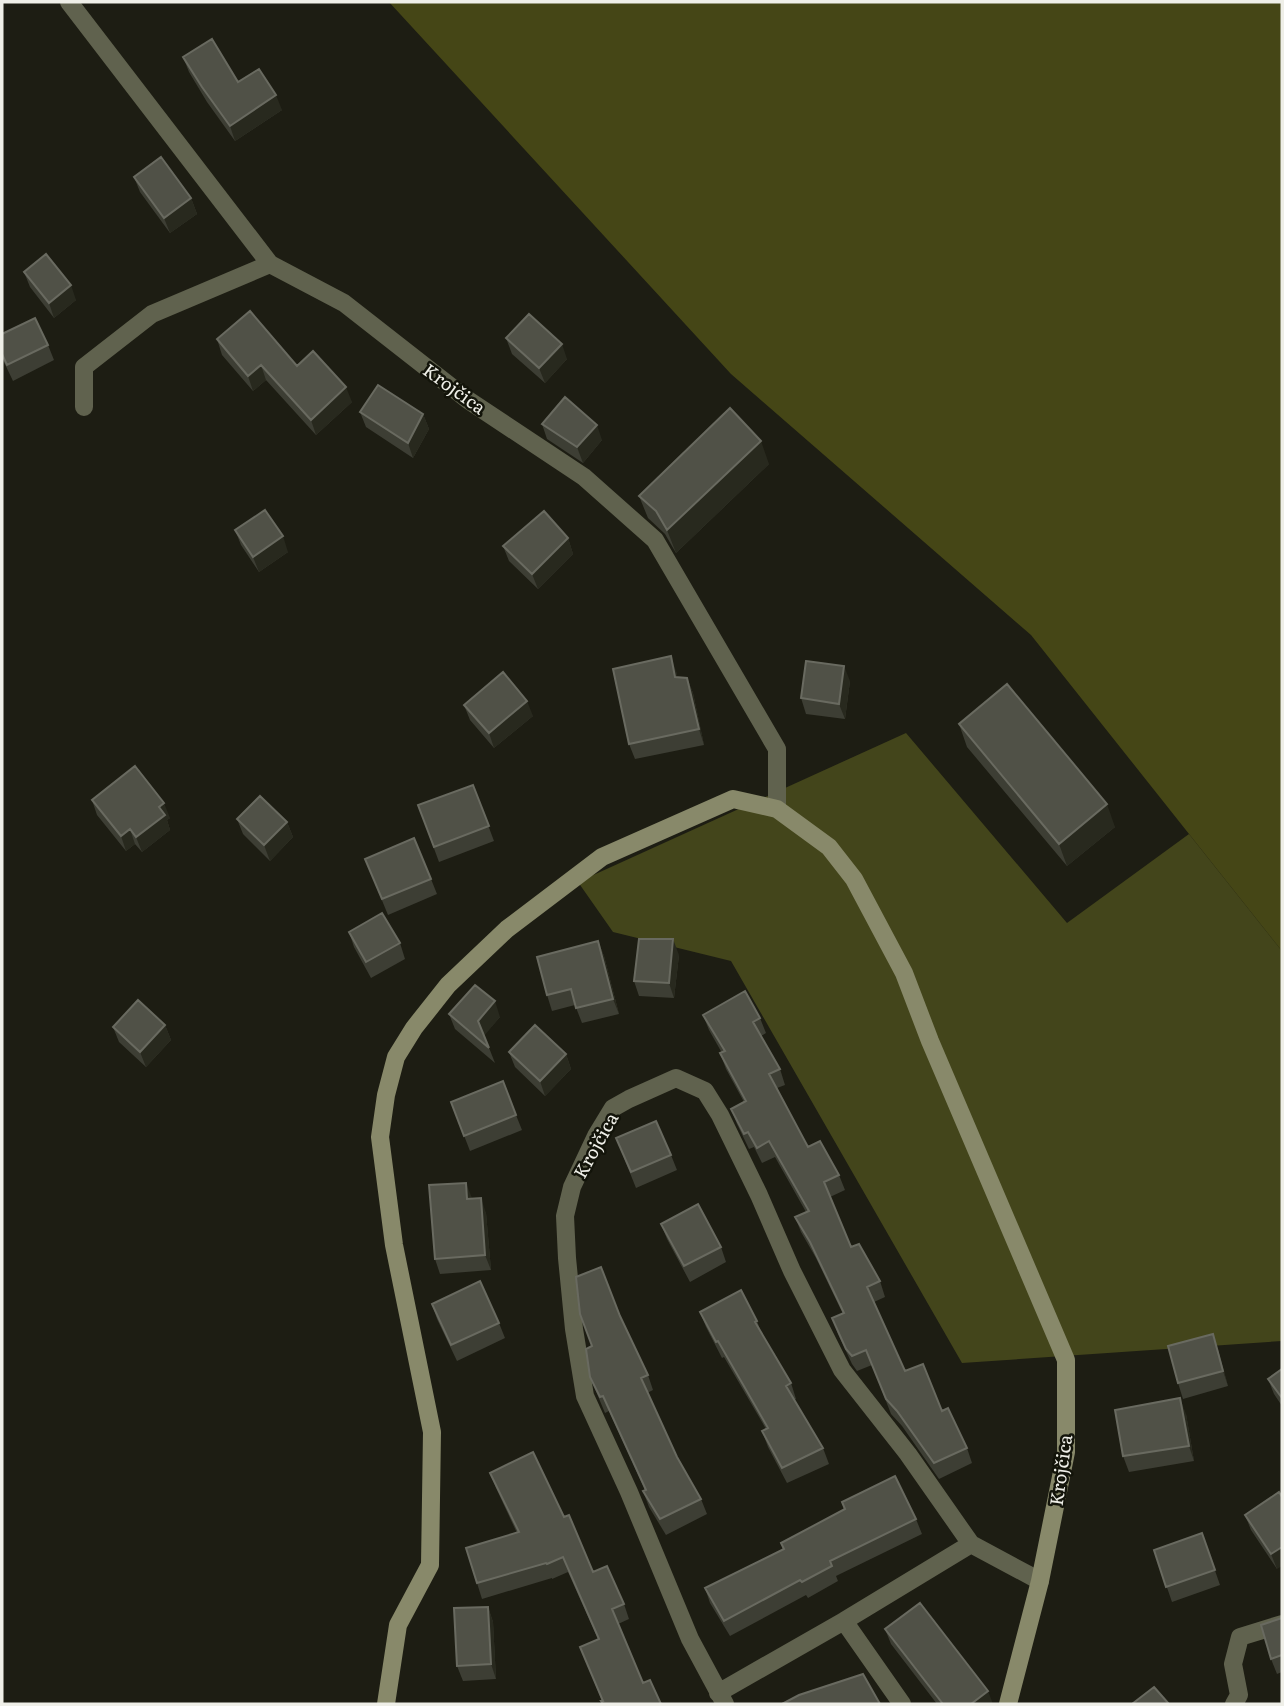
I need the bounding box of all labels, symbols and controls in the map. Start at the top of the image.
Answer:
street label: Krojčica [418,356,492,420]
street label: Krojčica [566,1107,624,1183]
street label: Krojčica [1042,1432,1078,1507]

